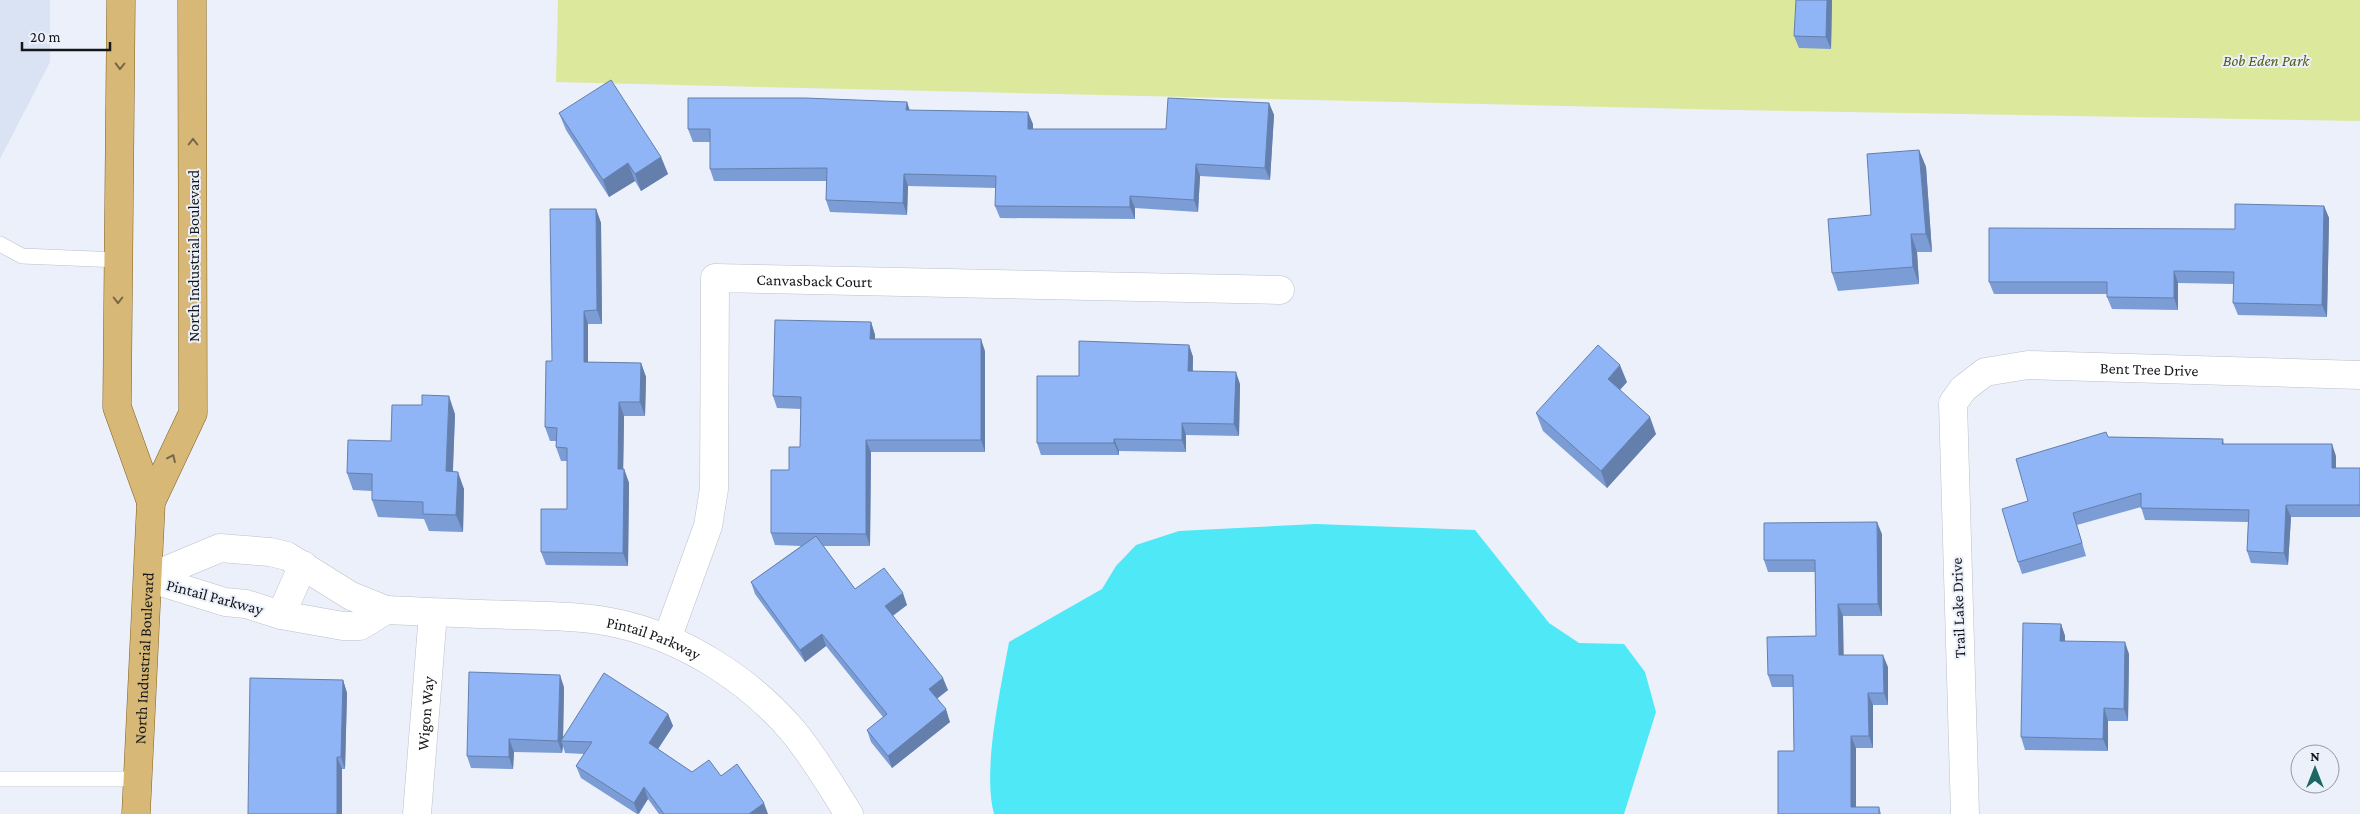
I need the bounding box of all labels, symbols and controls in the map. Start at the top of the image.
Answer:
scale bar [22,20,110,52]
text: 20 m [30,29,61,45]
park label: Bob Eden Park [2223,52,2310,69]
one-way arrow [115,62,126,70]
one-way arrow [188,138,198,146]
street label: North Industrial Boulevard [185,169,202,342]
street label: Canvasback Court [756,270,873,290]
one-way arrow [113,297,123,305]
street label: Bent Tree Drive [2100,359,2199,379]
one-way arrow [166,454,176,463]
street label: Trail Lake Drive [1948,557,1968,659]
street label: North Industrial Boulevard [131,571,156,745]
street label: Pintail Parkway [165,576,266,619]
street label: Pintail Parkway [605,613,704,664]
street label: Wigon Way [414,675,437,751]
north arrow [2290,744,2340,794]
text: N [2310,748,2320,764]

